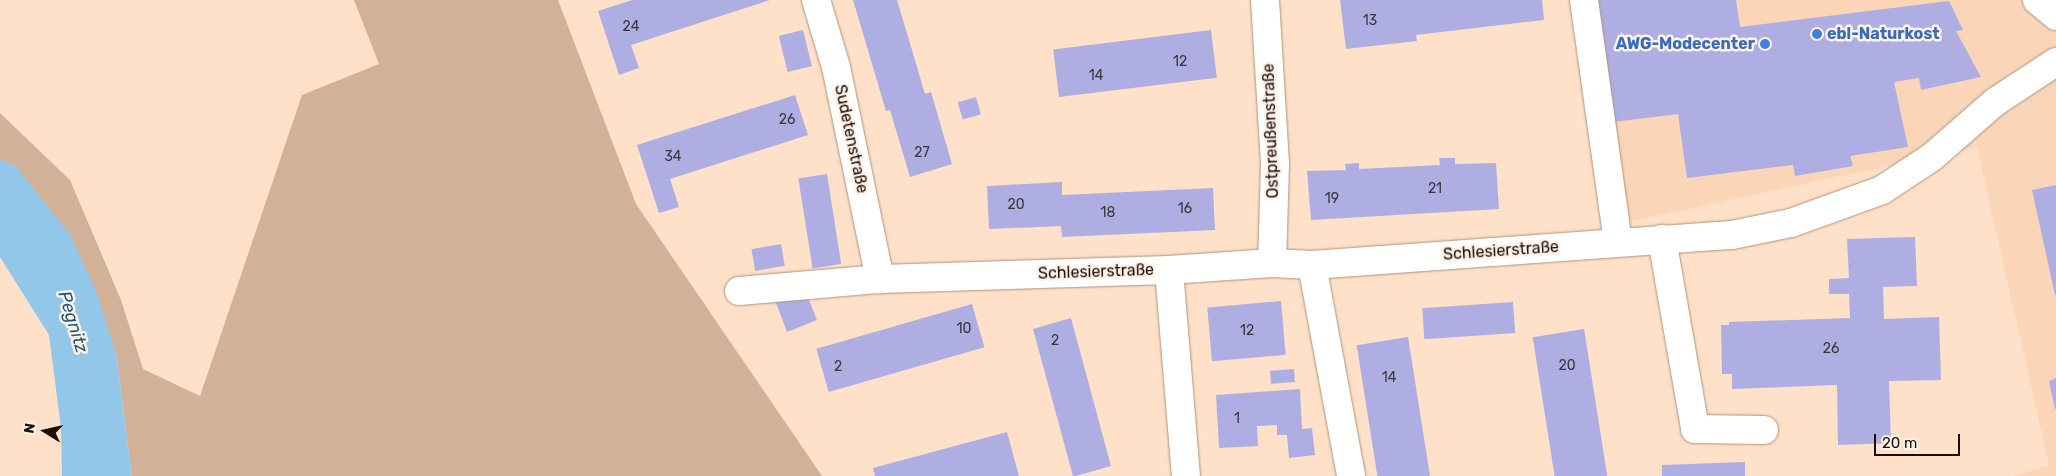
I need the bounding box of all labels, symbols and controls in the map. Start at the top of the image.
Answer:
house number: 13 [1363,13,1377,29]
house number: 24 [623,19,639,35]
place label: ebl-Naturkost [1827,24,1940,44]
marker: ebl-Naturkost [1811,28,1823,40]
place label: AWG-Modecenter [1616,34,1755,54]
marker: AWG-Modecenter [1759,38,1771,50]
house number: 12 [1173,54,1187,70]
street label: Ostpreußenstraße [1259,63,1283,199]
house number: 14 [1089,68,1103,84]
street label: Sudetenstraße [830,83,872,195]
house number: 26 [779,112,795,128]
house number: 27 [914,145,930,161]
house number: 34 [664,149,682,165]
house number: 21 [1428,181,1442,197]
house number: 19 [1325,191,1339,207]
house number: 20 [1007,197,1025,213]
house number: 16 [1178,201,1192,217]
house number: 18 [1101,205,1115,221]
street label: Schlesierstraße [1442,237,1560,265]
street label: Schlesierstraße [1038,260,1154,284]
water label: Pegnitz [53,288,93,356]
house number: 10 [957,321,971,337]
house number: 12 [1240,323,1254,339]
house number: 2 [1051,333,1059,349]
house number: 26 [1823,341,1839,357]
house number: 20 [1558,358,1576,374]
house number: 2 [834,359,842,375]
house number: 14 [1382,370,1396,386]
north arrow [20,406,70,456]
house number: 1 [1234,411,1240,427]
text: N [20,422,39,435]
scale bar [1876,424,1962,456]
text: 20 m [1882,434,1917,452]

